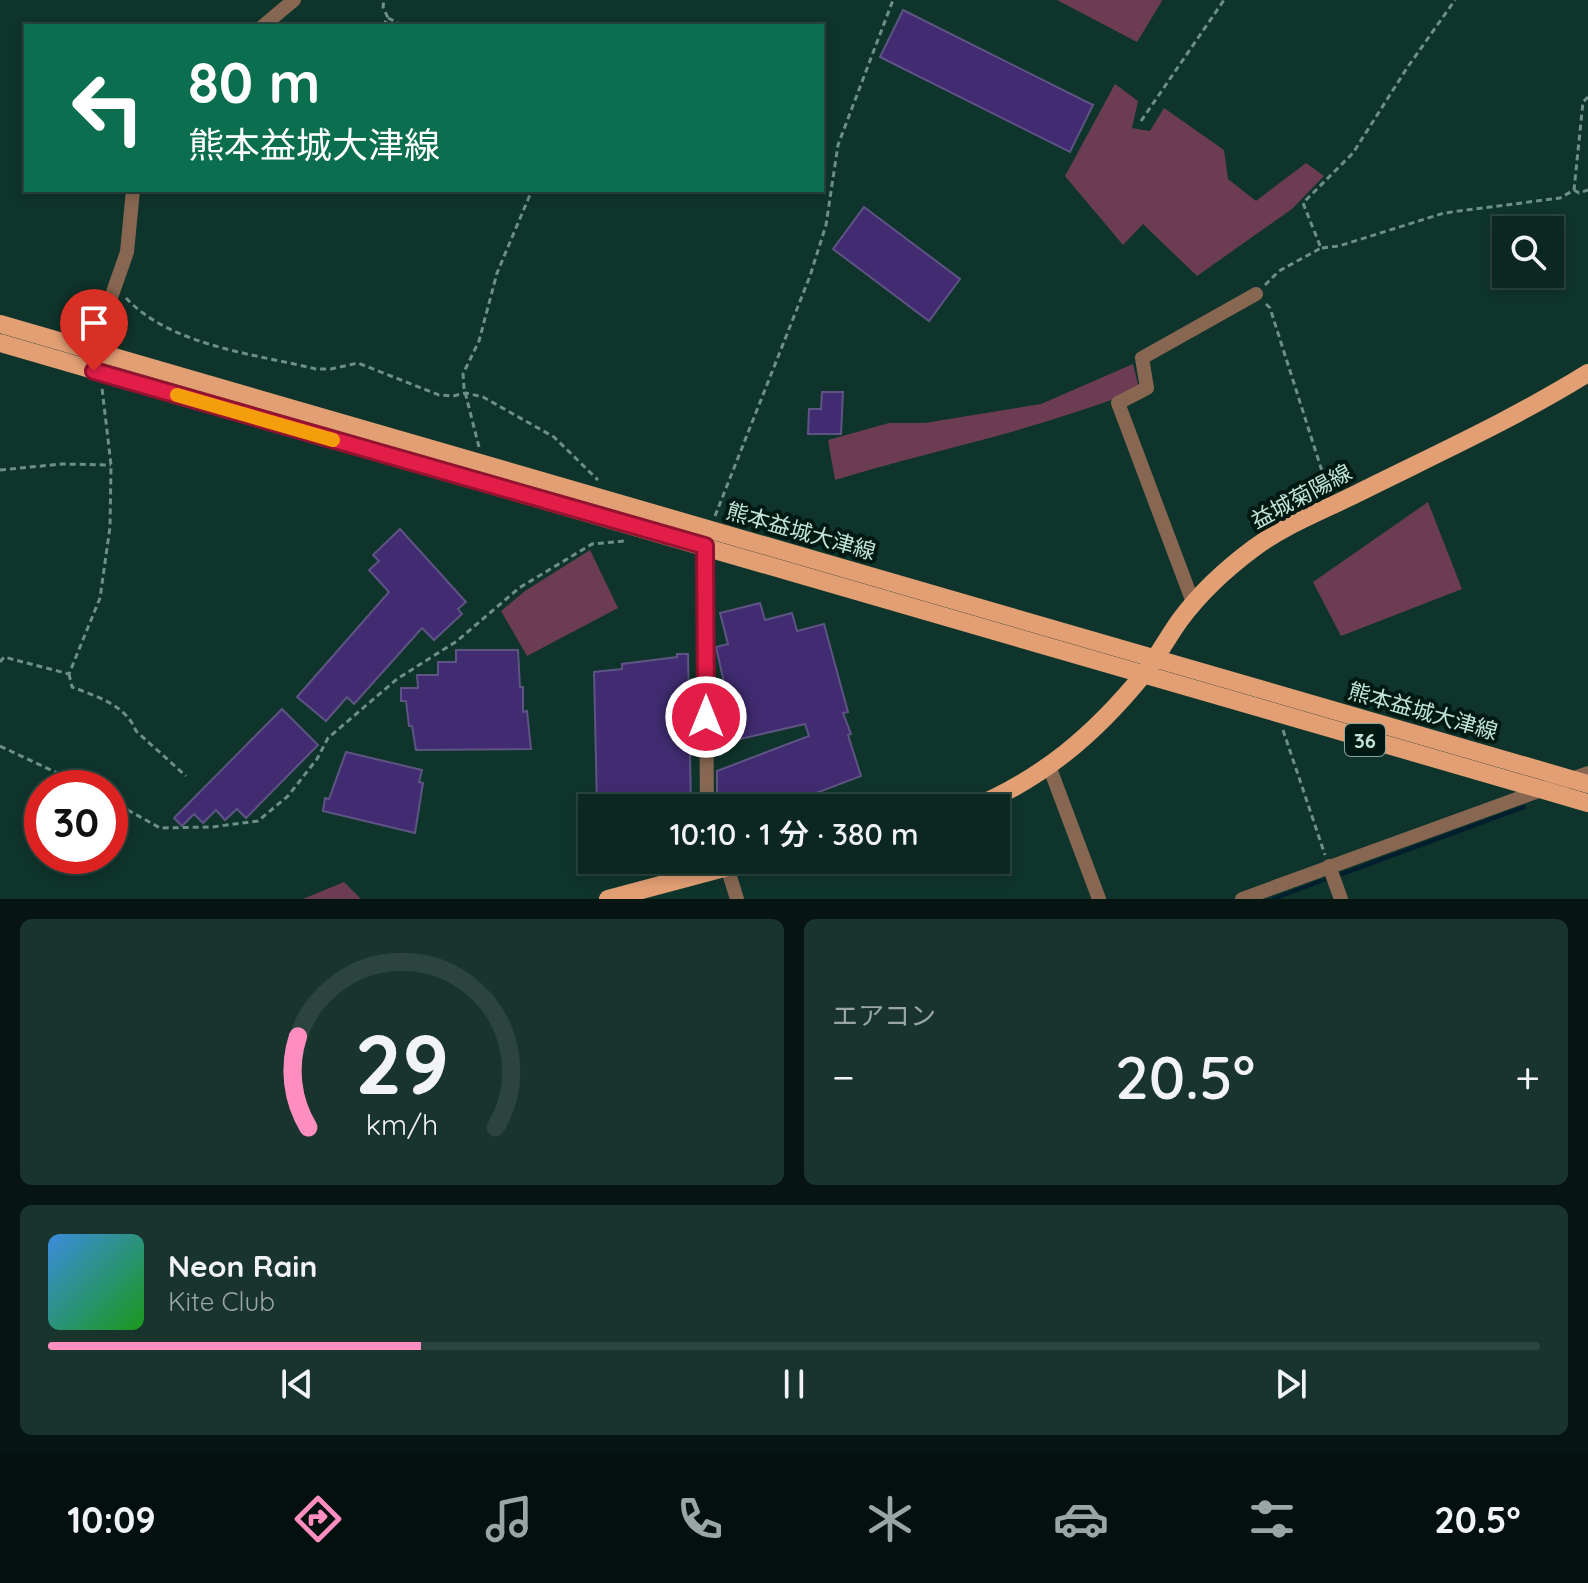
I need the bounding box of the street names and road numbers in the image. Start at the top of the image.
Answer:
street label: 益城菊陽線 [1246,458,1356,534]
street label: 熊本益城大津線 [723,496,879,566]
street label: 熊本益城大津線 [1345,676,1501,746]
road number: 36 [1345,724,1385,756]

